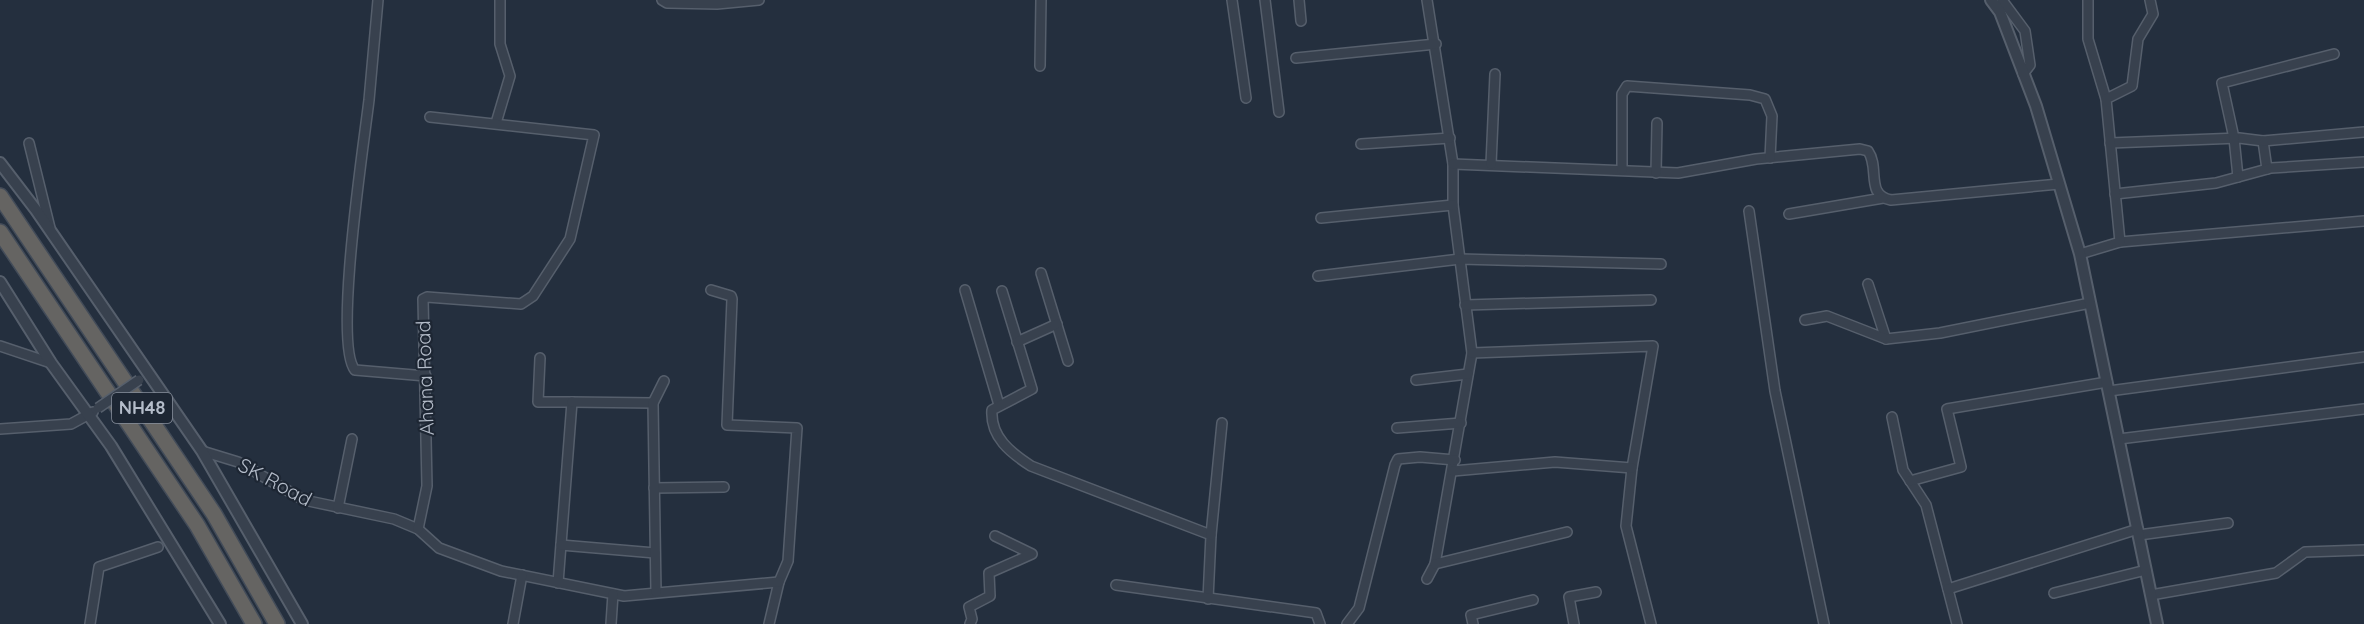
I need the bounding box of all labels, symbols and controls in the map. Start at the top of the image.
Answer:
street label: Ahana Road [410,320,439,436]
road number: NH48 [112,393,172,423]
street label: SK Road [234,452,316,511]

